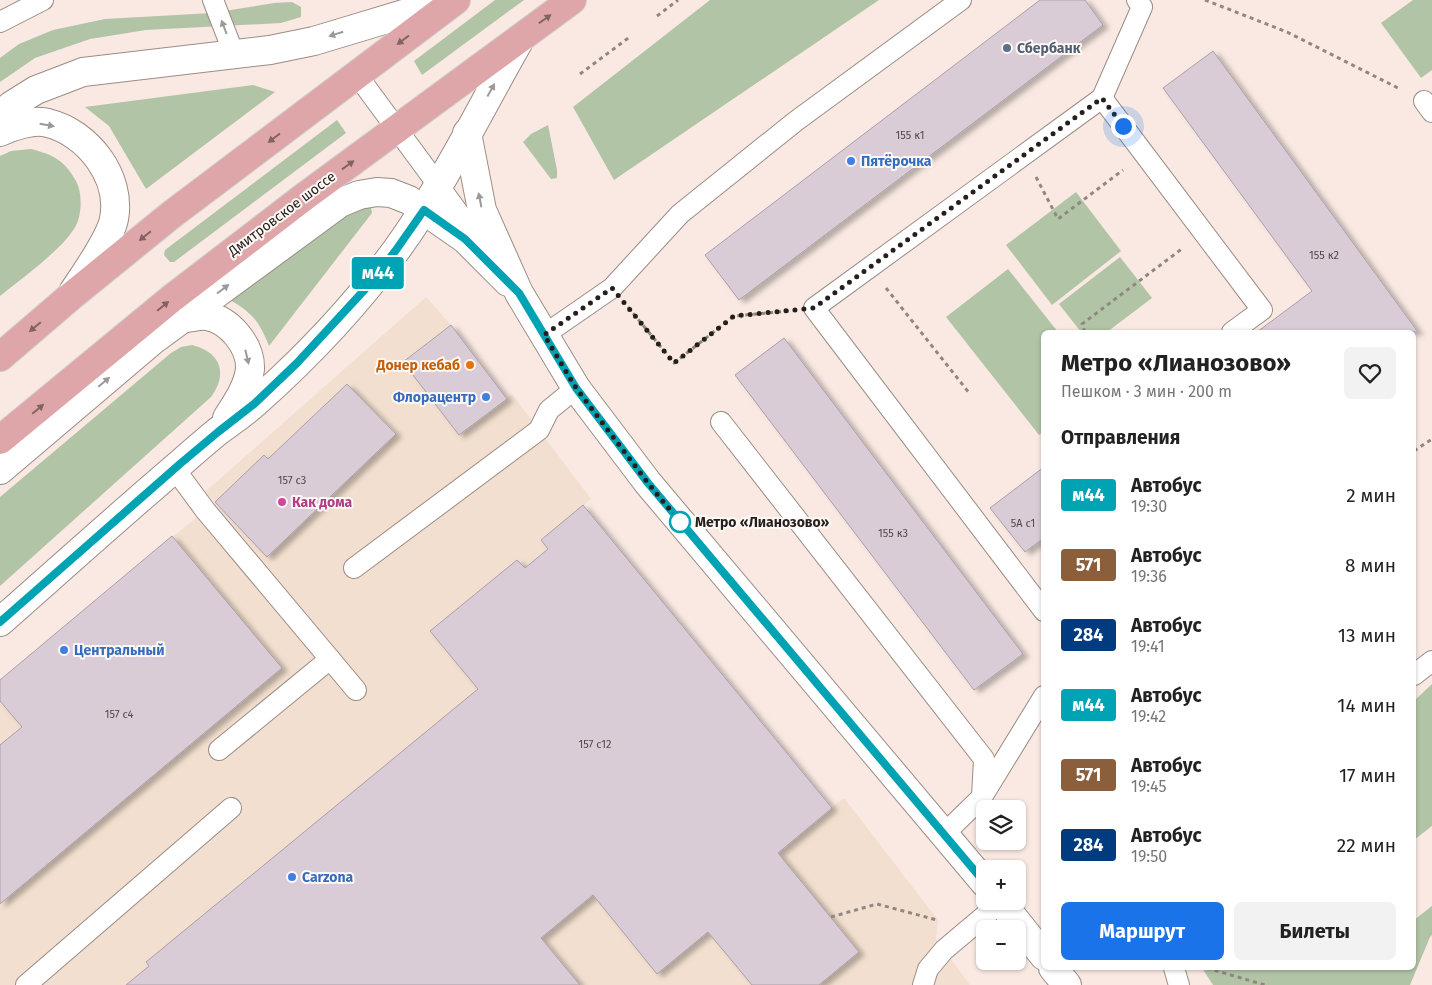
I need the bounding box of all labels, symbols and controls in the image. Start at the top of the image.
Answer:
one-way arrow [538,14,551,25]
one-way arrow [219,20,227,34]
one-way arrow [329,31,344,39]
one-way arrow [396,35,410,45]
place label: Сбербанк [1017,40,1081,57]
marker: Сбербанк [1001,42,1013,54]
one-way arrow [487,83,495,98]
your location [1111,114,1136,139]
one-way arrow [39,121,55,129]
house number: 155 к1 [896,129,924,142]
one-way arrow [268,132,281,143]
place label: Пятёрочка [861,153,932,170]
marker: Пятёрочка [845,155,857,167]
one-way arrow [341,160,355,170]
street label: Дмитровское шоссе [224,168,339,261]
one-way arrow [476,192,484,208]
one-way arrow [138,231,151,242]
house number: 155 к2 [1309,249,1339,262]
line badge: м44 [349,257,407,289]
text: м44 [362,262,394,284]
one-way arrow [216,284,230,294]
one-way arrow [156,300,169,311]
one-way arrow [29,321,42,332]
button: heart [1344,347,1396,399]
one-way arrow [243,349,251,364]
text: Метро «Лианозово» [1061,349,1291,377]
place label: Донер кебаб [376,357,460,374]
marker: Донер кебаб [464,359,476,371]
one-way arrow [97,377,110,388]
text: Пешком · 3 мин · 200 m [1061,382,1232,401]
place label: Флорацентр [393,389,476,406]
marker: Флорацентр [480,391,492,403]
one-way arrow [31,403,43,415]
text: Отправления [1061,426,1180,449]
house number: 157 с3 [278,474,306,487]
text: Автобус [1131,474,1202,497]
text: м44 [1072,484,1105,506]
text: 2 мин [1346,484,1396,507]
place label: Как дома [292,494,353,511]
marker: Как дома [276,496,288,508]
text: 19:30 [1131,497,1167,516]
marker: Метро «Лианозово» [669,511,691,533]
place label: Метро «Лианозово» [695,514,829,531]
house number: 5А с1 [1011,517,1035,530]
house number: 155 к3 [878,527,908,540]
text: Автобус [1131,544,1202,567]
text: 571 [1076,554,1101,576]
text: 8 мин [1345,554,1396,577]
text: 19:36 [1131,567,1167,586]
text: Автобус [1131,614,1202,637]
text: 284 [1074,624,1103,646]
text: 13 мин [1338,624,1396,647]
text: 19:41 [1131,637,1165,656]
place label: Центральный [74,642,164,659]
marker: Центральный [58,644,70,656]
text: Автобус [1131,684,1202,707]
text: м44 [1072,694,1105,716]
text: 14 мин [1337,694,1396,717]
text: 19:42 [1131,707,1166,726]
house number: 157 с4 [105,708,133,721]
house number: 157 с12 [578,738,612,751]
text: Автобус [1131,754,1202,777]
text: 571 [1076,764,1101,786]
text: 17 мин [1339,764,1396,787]
text: 19:45 [1131,777,1166,796]
map controls [976,800,1026,970]
button: layers [976,800,1026,850]
text: Автобус [1131,824,1202,847]
text: 284 [1074,834,1103,856]
text: 22 мин [1337,834,1396,857]
text: 19:50 [1131,847,1167,866]
button: + [976,860,1026,910]
place label: Carzona [302,869,354,886]
marker: Carzona [286,871,298,883]
button: Маршрут [1061,902,1224,960]
button: Билеты [1234,902,1396,960]
button: − [976,920,1026,970]

